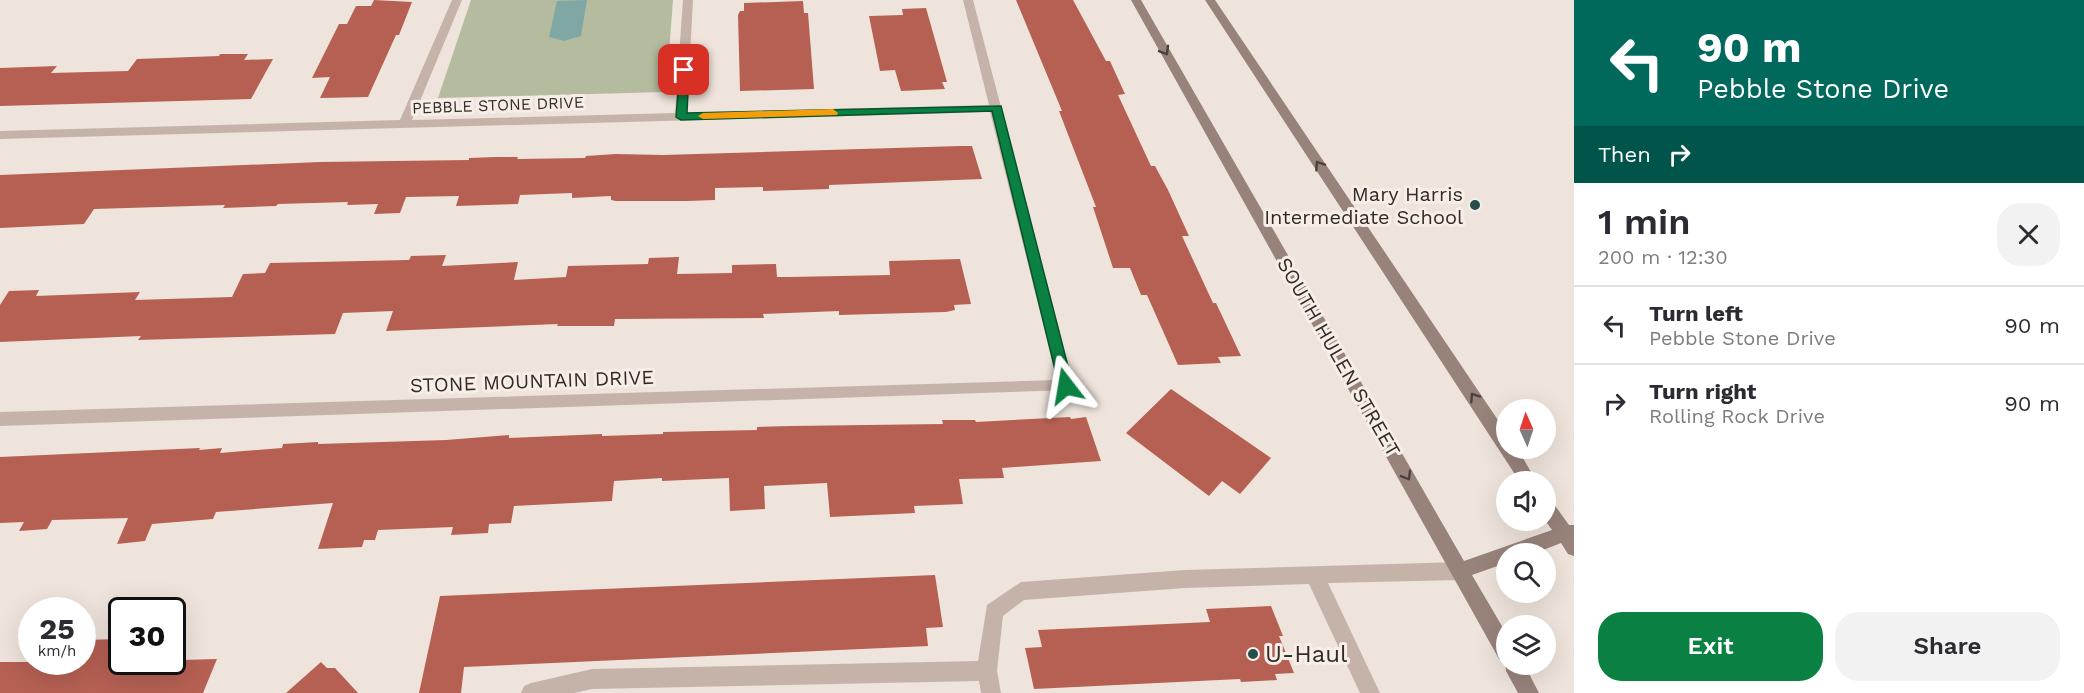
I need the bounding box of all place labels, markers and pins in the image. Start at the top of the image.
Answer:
pin [658,44,709,95]
place label: Mary Harris Intermediate School [1264,182,1463,229]
marker: Mary Harris Intermediate School [1468,198,1482,212]
place label: U-Haul [1265,640,1348,668]
marker: U-Haul [1246,647,1260,661]

